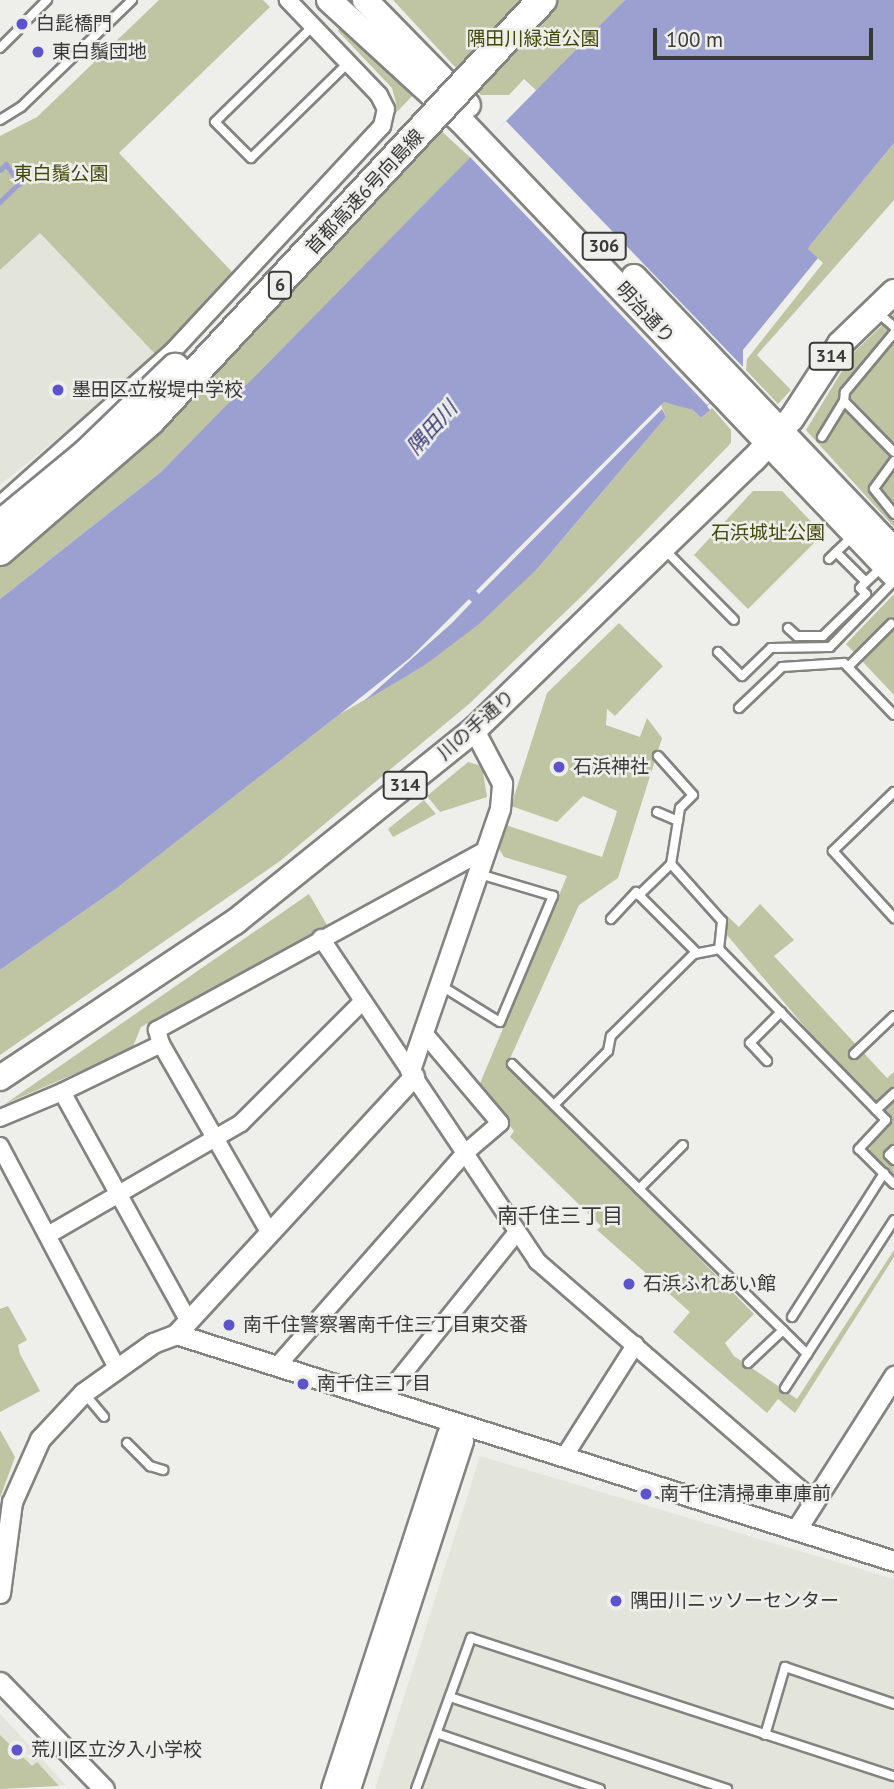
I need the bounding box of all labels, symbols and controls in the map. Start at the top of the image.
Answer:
place label: 白髭橋門 [36,13,112,35]
scale bar [656,14,876,58]
marker: 白髭橋門 [14,16,30,32]
text: 100 m [666,26,723,53]
park label: 隅田川緑道公園 [467,28,599,50]
place label: 東白鬚団地 [52,41,147,63]
marker: 東白鬚団地 [30,44,46,60]
street label: 首都高速6号向島線 [301,125,429,259]
park label: 東白鬚公園 [14,163,108,185]
road number: 306 [581,232,627,260]
road number: 6 [268,270,292,300]
street label: 明治通り [611,277,679,349]
road number: 314 [808,342,854,370]
place label: 墨田区立桜堤中学校 [72,379,243,401]
marker: 墨田区立桜堤中学校 [50,382,66,398]
water label: 隅田川 [402,396,462,460]
park label: 石浜城址公園 [711,522,825,544]
street label: 川の手通り [433,685,519,765]
place label: 石浜神社 [573,756,649,778]
marker: 石浜神社 [551,759,567,775]
road number: 314 [382,770,428,800]
district label: 南千住三丁目 [497,1203,623,1229]
place label: 石浜ふれあい館 [643,1273,776,1295]
marker: 石浜ふれあい館 [621,1276,637,1292]
place label: 南千住警察署南千住三丁目東交番 [243,1314,528,1336]
marker: 南千住警察署南千住三丁目東交番 [221,1317,237,1333]
place label: 南千住三丁目 [317,1373,431,1395]
marker: 南千住三丁目 [295,1376,311,1392]
place label: 南千住清掃車車庫前 [660,1483,831,1505]
marker: 南千住清掃車車庫前 [638,1486,654,1502]
place label: 隅田川ニッソーセンター [630,1590,839,1612]
marker: 隅田川ニッソーセンター [608,1593,624,1609]
place label: 荒川区立汐入小学校 [31,1739,202,1761]
marker: 荒川区立汐入小学校 [9,1742,25,1758]

